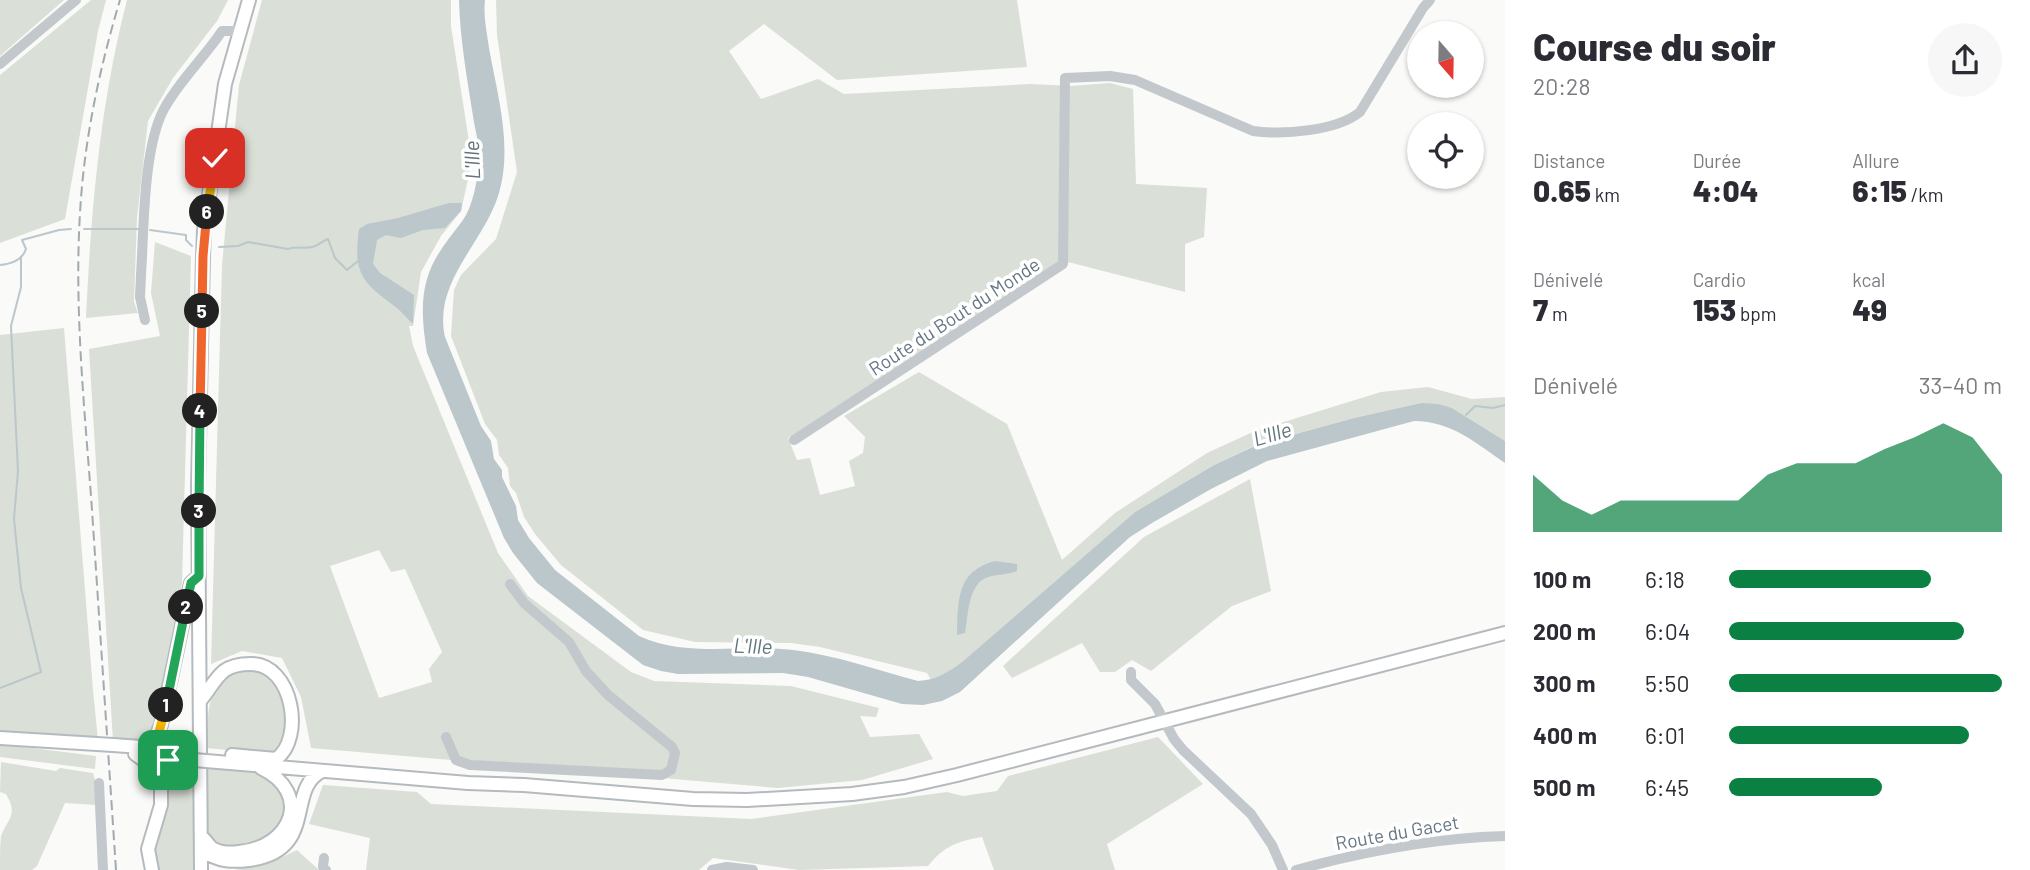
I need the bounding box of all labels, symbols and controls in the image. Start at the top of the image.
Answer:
north arrow [1407,21,1484,98]
map controls [1407,21,1484,189]
text: Course du soir [1533,23,1776,69]
button: share [1928,23,2002,97]
text: 20:28 [1533,72,1590,100]
button: locate [1407,112,1484,189]
pin [185,128,245,188]
icon: check [196,139,234,177]
water label: L'Ille [458,140,484,180]
text: Distance [1533,149,1605,172]
text: Durée [1693,149,1741,172]
text: Allure [1852,149,1900,172]
text: 0.65 [1533,172,1591,208]
text: 4:04 [1693,172,1758,208]
text: 6:15 [1852,172,1907,208]
text: km [1591,183,1620,206]
text: /km [1907,183,1944,206]
pin: 6 [190,194,224,230]
text: 6 [201,200,212,223]
street label: Route du Bout du Monde [864,252,1044,380]
text: Dénivelé [1533,268,1603,291]
text: Cardio [1693,268,1746,291]
text: kcal [1852,268,1885,291]
text: 7 [1533,291,1548,327]
text: 153 [1693,291,1736,327]
text: 49 [1852,291,1887,327]
pin: 5 [184,294,220,328]
text: 5 [196,299,207,322]
text: m [1548,302,1568,325]
text: bpm [1736,302,1777,325]
text: Dénivelé [1533,371,1618,399]
text: 33–40 m [1919,371,2002,399]
pin: 4 [182,394,218,428]
text: 4 [194,399,205,422]
water label: L'Ille [1250,416,1294,450]
pin: 3 [182,494,216,528]
text: 3 [193,499,204,522]
text: 100 m [1533,565,1591,593]
text: 6:18 [1645,565,1685,593]
pin: 2 [168,590,204,624]
text: 2 [180,595,191,618]
text: 200 m [1533,617,1596,645]
text: 6:04 [1645,617,1690,645]
water label: L'Ille [733,632,773,658]
text: 300 m [1533,669,1595,697]
text: 5:50 [1645,669,1689,697]
pin: 1 [148,688,184,722]
text: 1 [162,693,169,716]
text: 400 m [1533,721,1597,749]
text: 6:01 [1645,721,1685,749]
pin [138,730,198,790]
icon: arrive [149,741,187,779]
text: 500 m [1533,773,1595,801]
text: 6:45 [1645,773,1689,801]
street label: Route du Gacet [1333,810,1461,854]

